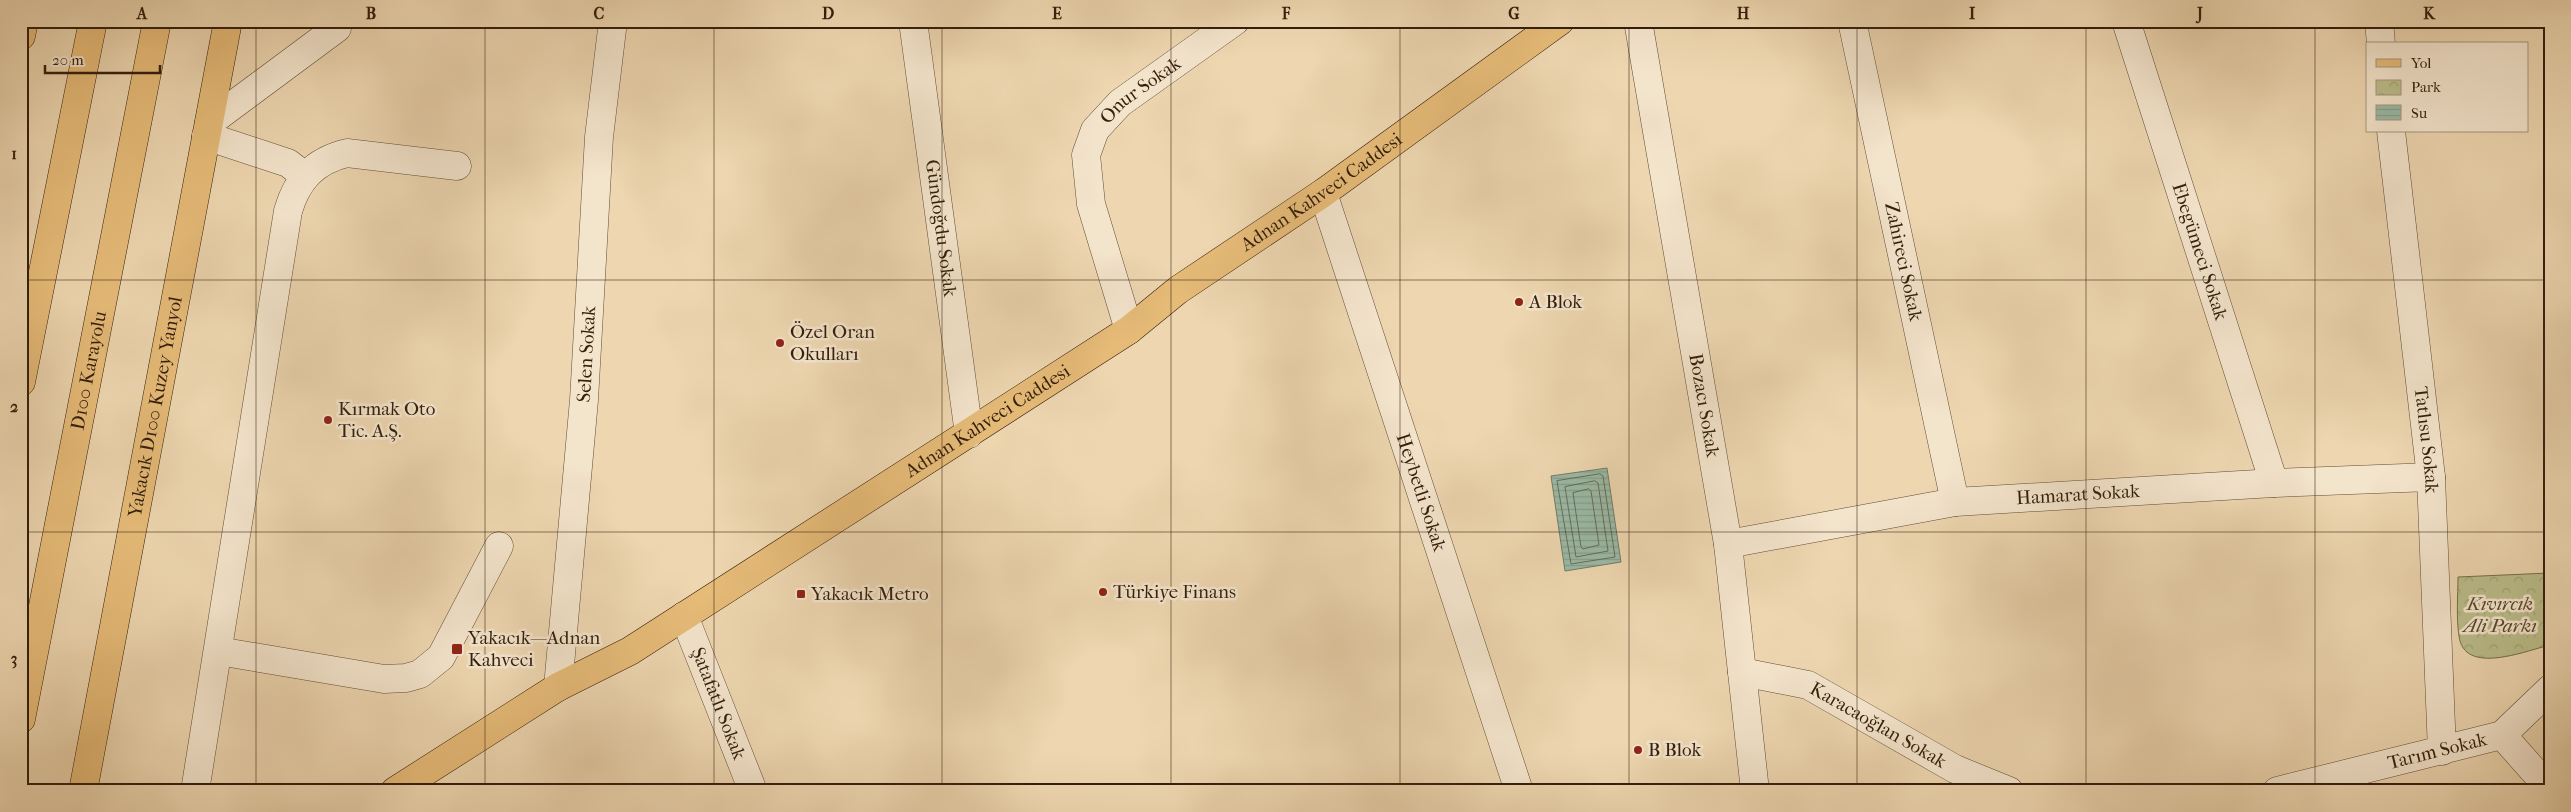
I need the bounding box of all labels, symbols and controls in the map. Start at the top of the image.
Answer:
text: A [136,4,148,23]
text: B [366,4,376,23]
text: C [594,4,605,23]
text: D [822,4,834,23]
text: E [1052,4,1062,23]
text: F [1281,4,1291,23]
text: G [1508,4,1520,23]
text: H [1737,4,1750,23]
text: I [1969,4,1976,23]
text: J [2195,4,2203,24]
text: K [2423,4,2436,23]
scale bar [45,42,160,74]
legend [2366,42,2528,132]
text: 20 m [52,51,84,69]
street label: Onur Sokak [1095,52,1185,128]
text: Yol [2410,54,2431,72]
text: Park [2411,78,2441,96]
text: Su [2411,104,2428,122]
street label: Adnan Kahveci Caddesi [1236,128,1407,257]
text: 1 [11,144,17,163]
street label: Gündoğdu Sokak [921,158,961,298]
street label: Ebegümeci Sokak [2168,180,2232,323]
street label: Zahireci Sokak [1880,200,1927,323]
place label: A Blok [1528,291,1582,313]
street label: Yakacık D100 Kuzey Yanyol [124,295,187,520]
marker: A Blok [1513,296,1525,308]
street label: Selen Sokak [573,305,600,403]
street label: D100 Karayolu [67,309,111,432]
place label: Özel Oran Okulları [790,321,875,365]
marker: Özel Oran Okulları [774,337,786,349]
street label: Bozacı Sokak [1684,352,1724,459]
street label: Adnan Kahveci Caddesi [900,360,1074,483]
street label: Tatlısu Sokak [2410,385,2443,494]
text: 2 [10,397,18,416]
place label: Kırmak Oto Tic. A.Ş. [338,398,436,442]
marker: Kırmak Oto Tic. A.Ş. [322,414,334,426]
street label: Heybetli Sokak [1392,431,1451,554]
street label: Hamarat Sokak [2015,480,2141,509]
place label: Türkiye Finans [1113,581,1236,603]
place label: Yakacık Metro [810,583,929,605]
marker: Türkiye Finans [1097,586,1109,598]
marker: Yakacık Metro [795,588,807,600]
park label: Kıvırcık Ali Parkı [2461,593,2537,637]
place label: Yakacık—Adnan Kahveci [467,627,600,671]
marker: Yakacık—Adnan Kahveci [450,642,464,656]
street label: Şatafatlı Sokak [686,644,751,763]
text: 3 [11,649,17,669]
street label: Karacaoğlan Sokak [1806,677,1950,773]
street label: Tarım Sokak [2385,728,2489,774]
place label: B Blok [1648,739,1701,761]
marker: B Blok [1632,744,1644,756]

